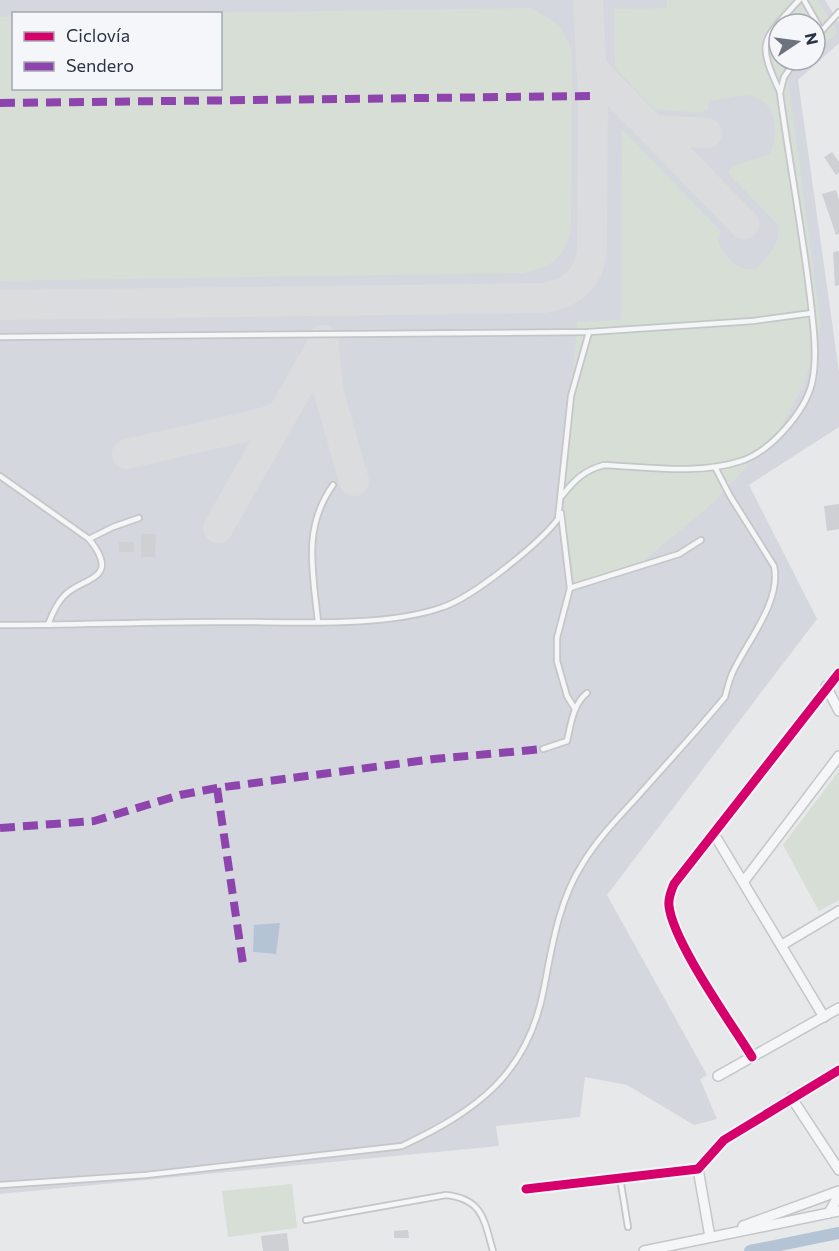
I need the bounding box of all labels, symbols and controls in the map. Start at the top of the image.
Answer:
legend [12,12,222,90]
north arrow [767,12,827,72]
text: Ciclovía [66,24,130,46]
text: N [801,31,823,46]
text: Sendero [66,54,134,76]

